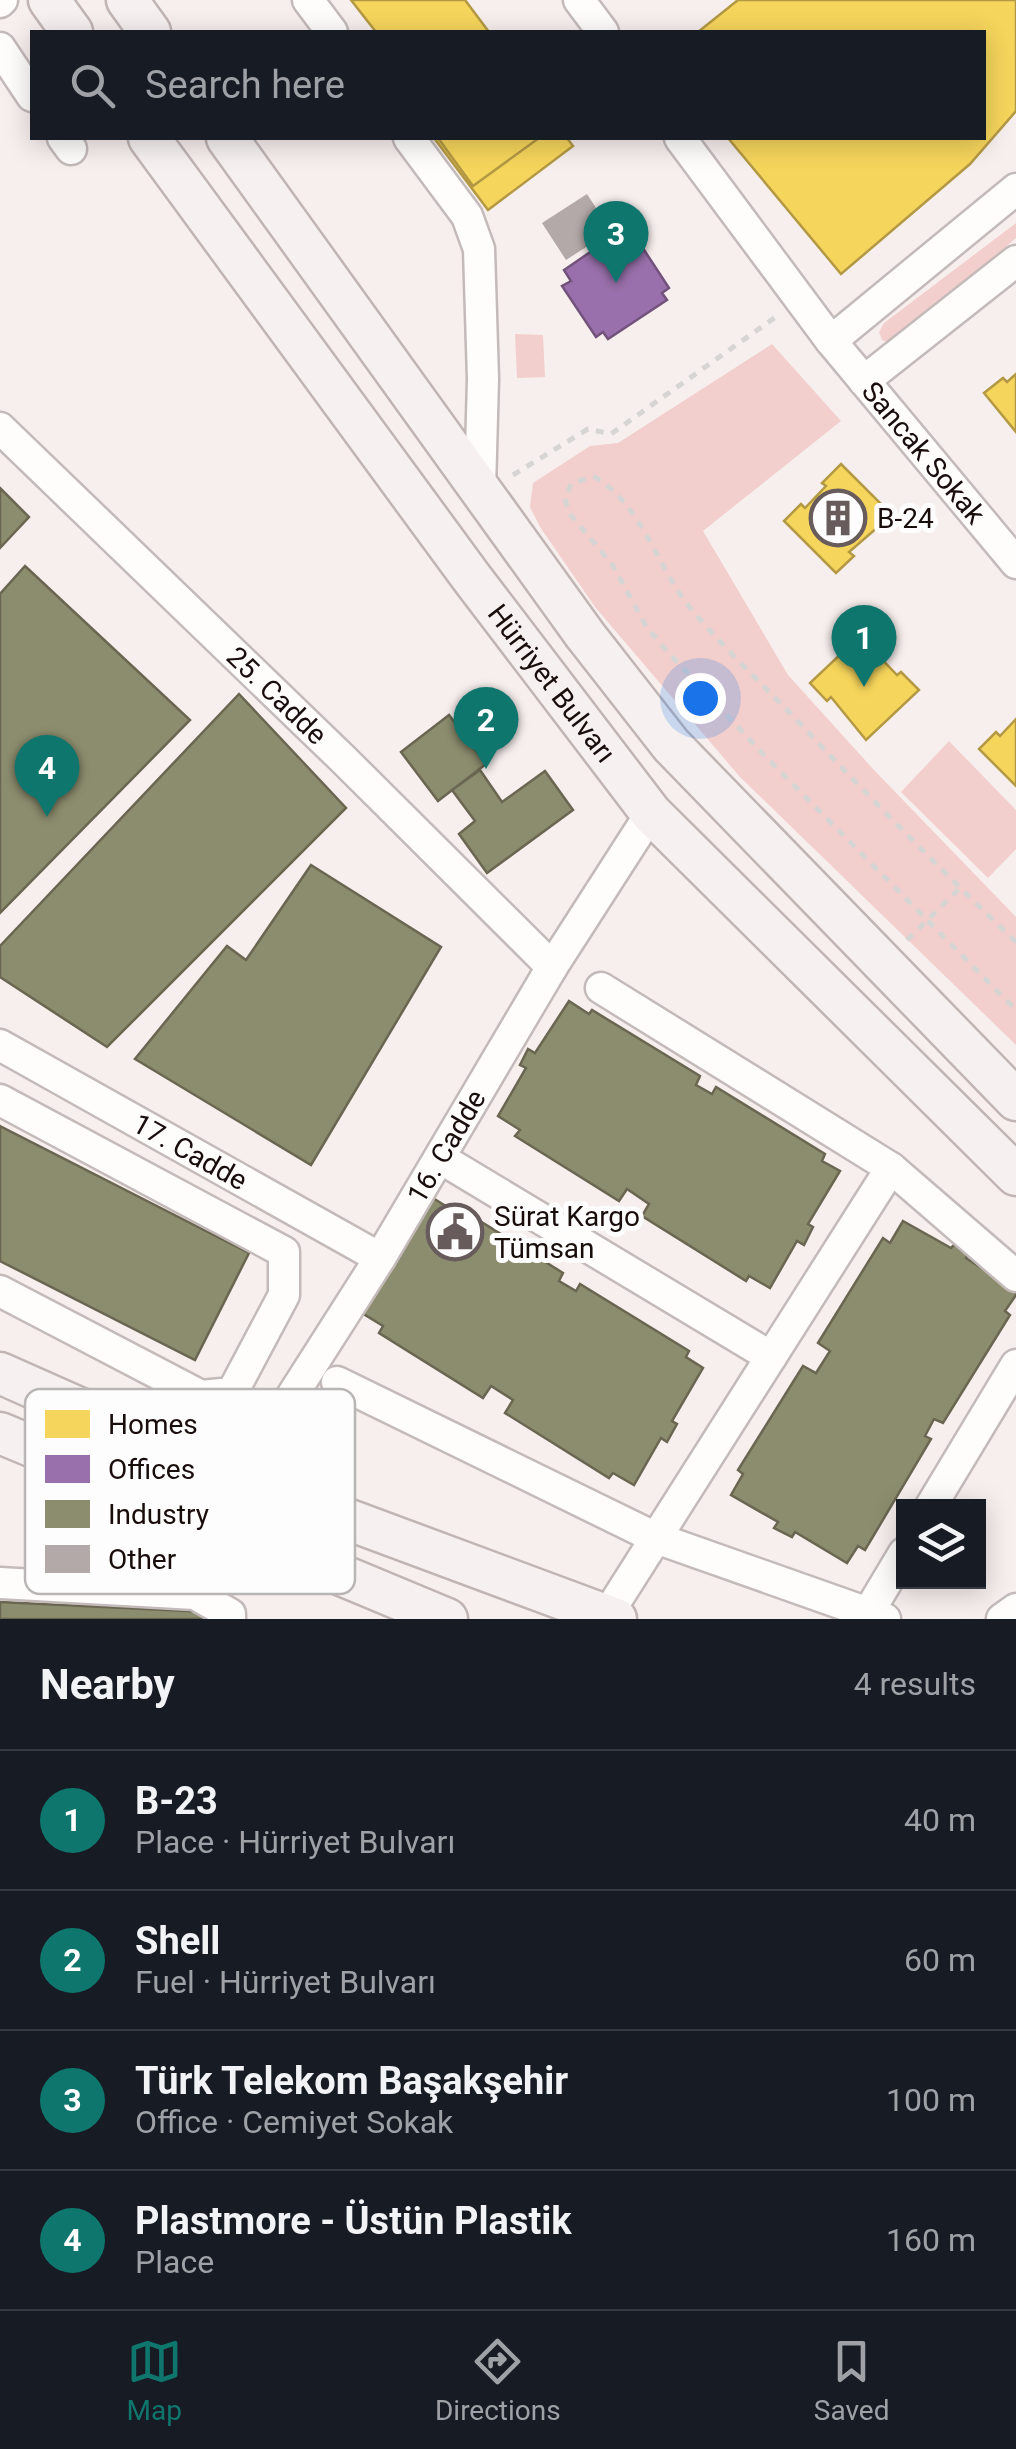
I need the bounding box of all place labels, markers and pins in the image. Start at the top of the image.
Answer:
pin: 3 [584,200,648,283]
building icon: B-24 [808,488,868,548]
place label: B-24 [877,502,934,535]
pin: 1 [832,604,896,687]
pin: 2 [454,686,518,769]
pin: 4 [15,734,80,817]
place label: Sürat Kargo Tümsan [494,1200,640,1265]
public building icon: Sürat Kargo Tümsan [425,1202,485,1262]

